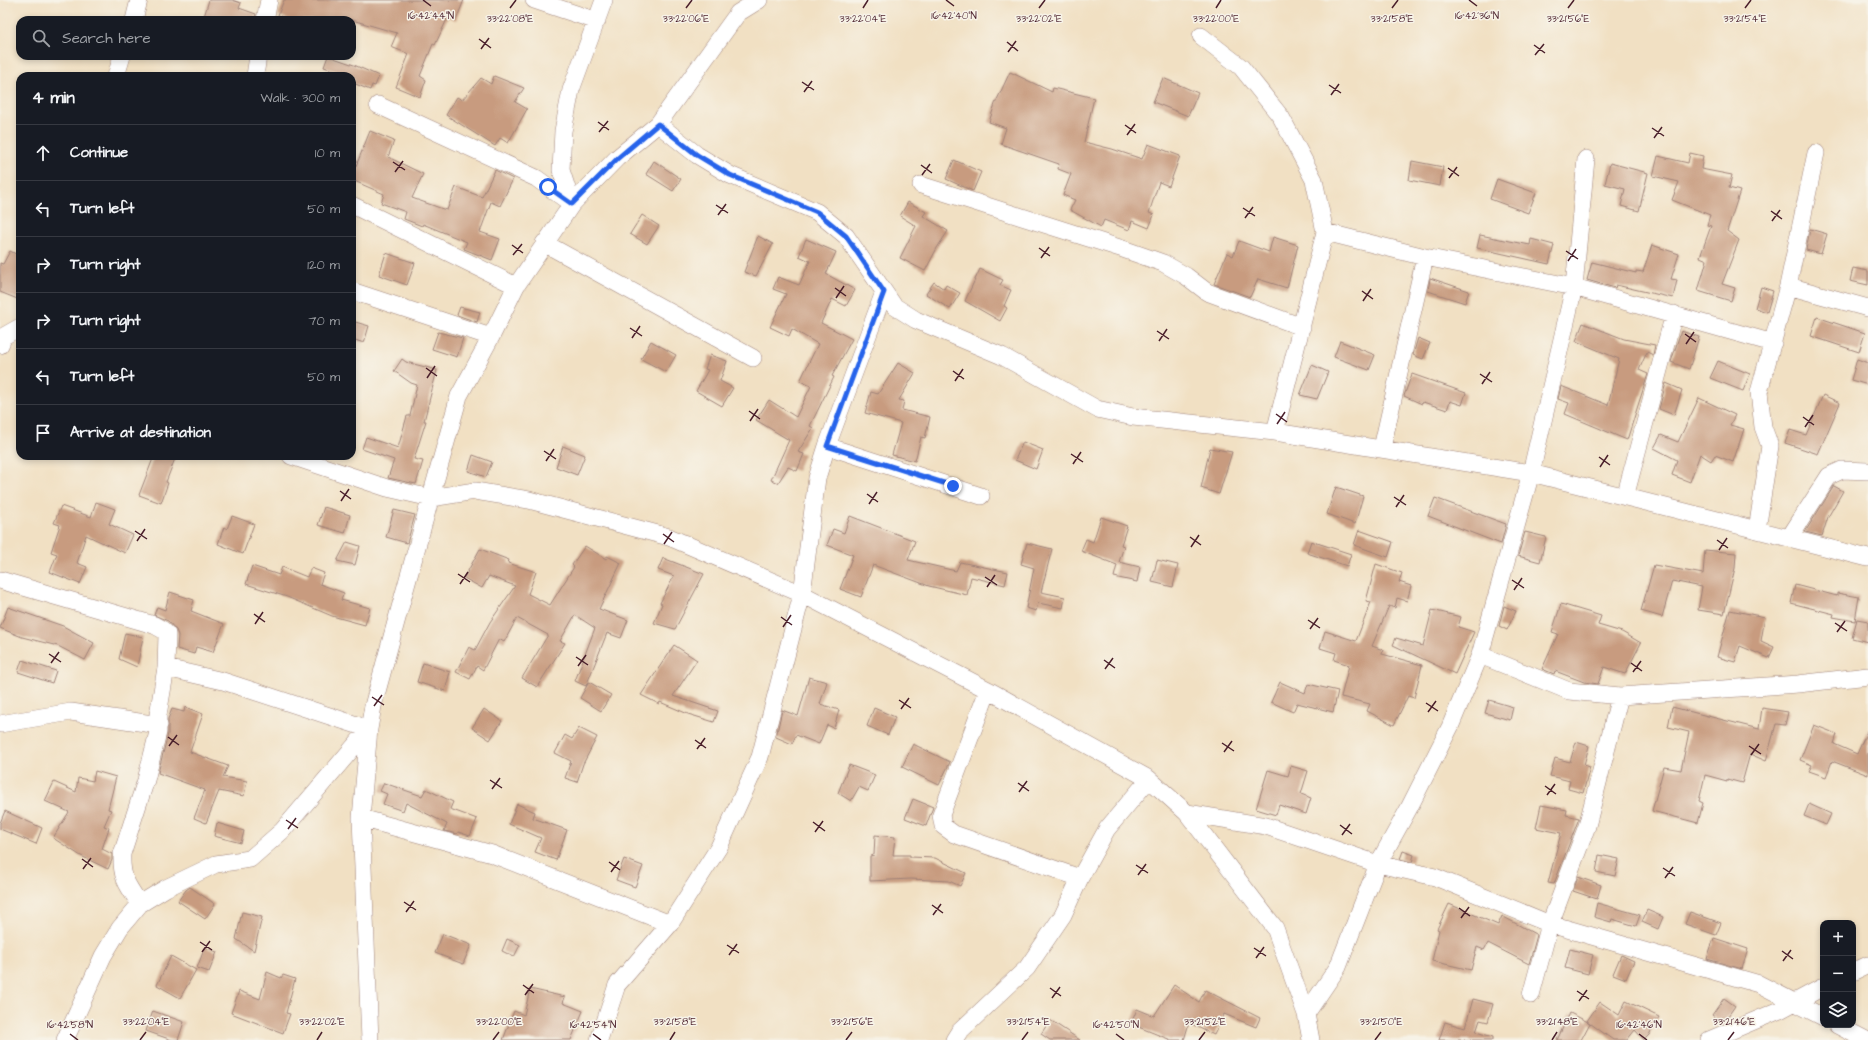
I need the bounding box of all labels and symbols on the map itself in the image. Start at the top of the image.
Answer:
text: 16°42'44"N [408,9,454,23]
text: 16°42'40"N [931,9,977,23]
text: 16°42'36"N [1455,9,1499,23]
text: 33°22'08"E [487,12,533,26]
text: 33°22'06"E [663,12,709,26]
text: 33°22'04"E [840,12,886,26]
text: 33°22'02"E [1016,12,1062,26]
text: 33°22'00"E [1193,12,1239,26]
text: 33°21'58"E [1371,12,1414,26]
text: 33°21'56"E [1547,12,1589,26]
text: 33°21'54"E [1723,12,1767,26]
route start [539,178,557,196]
route end [944,477,962,495]
text: 33°22'04"E [123,1015,169,1029]
text: 33°22'02"E [299,1015,345,1029]
text: 33°22'00"E [476,1015,522,1029]
text: 33°21'58"E [654,1015,697,1029]
text: 33°21'56"E [831,1015,873,1029]
text: 33°21'54"E [1006,1015,1050,1029]
text: 33°21'52"E [1184,1015,1226,1029]
text: 33°21'50"E [1360,1015,1402,1029]
text: 33°21'48"E [1536,1015,1578,1029]
text: 33°21'46"E [1713,1015,1755,1029]
text: 16°42'58"N [47,1018,93,1032]
text: 16°42'54"N [570,1018,616,1032]
text: 16°42'50"N [1093,1018,1139,1032]
text: 16°42'46"N [1616,1018,1662,1032]

